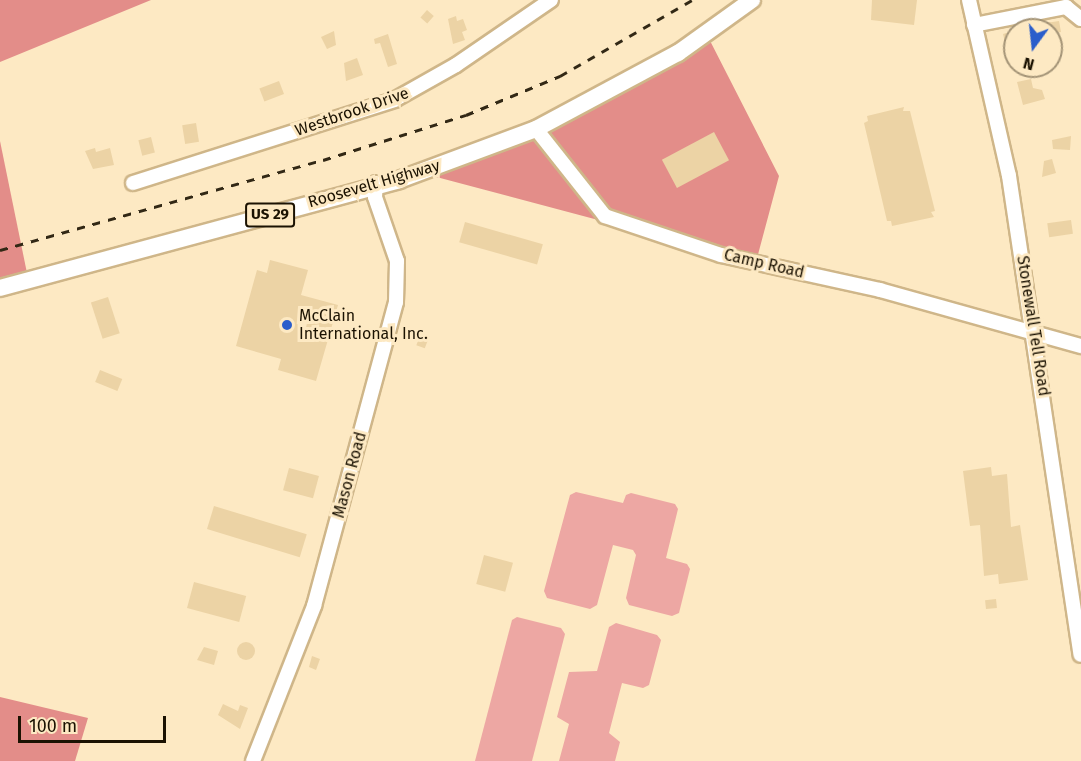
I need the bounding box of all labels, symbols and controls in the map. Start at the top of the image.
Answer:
north arrow [1003,18,1063,78]
text: N [1021,53,1036,74]
street label: Westbrook Drive [293,84,411,140]
street label: Roosevelt Highway [306,156,442,212]
road number: US 29 [244,203,296,227]
street label: Camp Road [722,245,806,283]
street label: Stonewall Tell Road [1012,254,1054,398]
place label: McClain International, Inc. [299,306,428,344]
marker: McClain International, Inc. [280,318,294,332]
street label: Mason Road [329,430,371,520]
scale bar [21,704,170,742]
text: 100 m [29,715,77,737]

